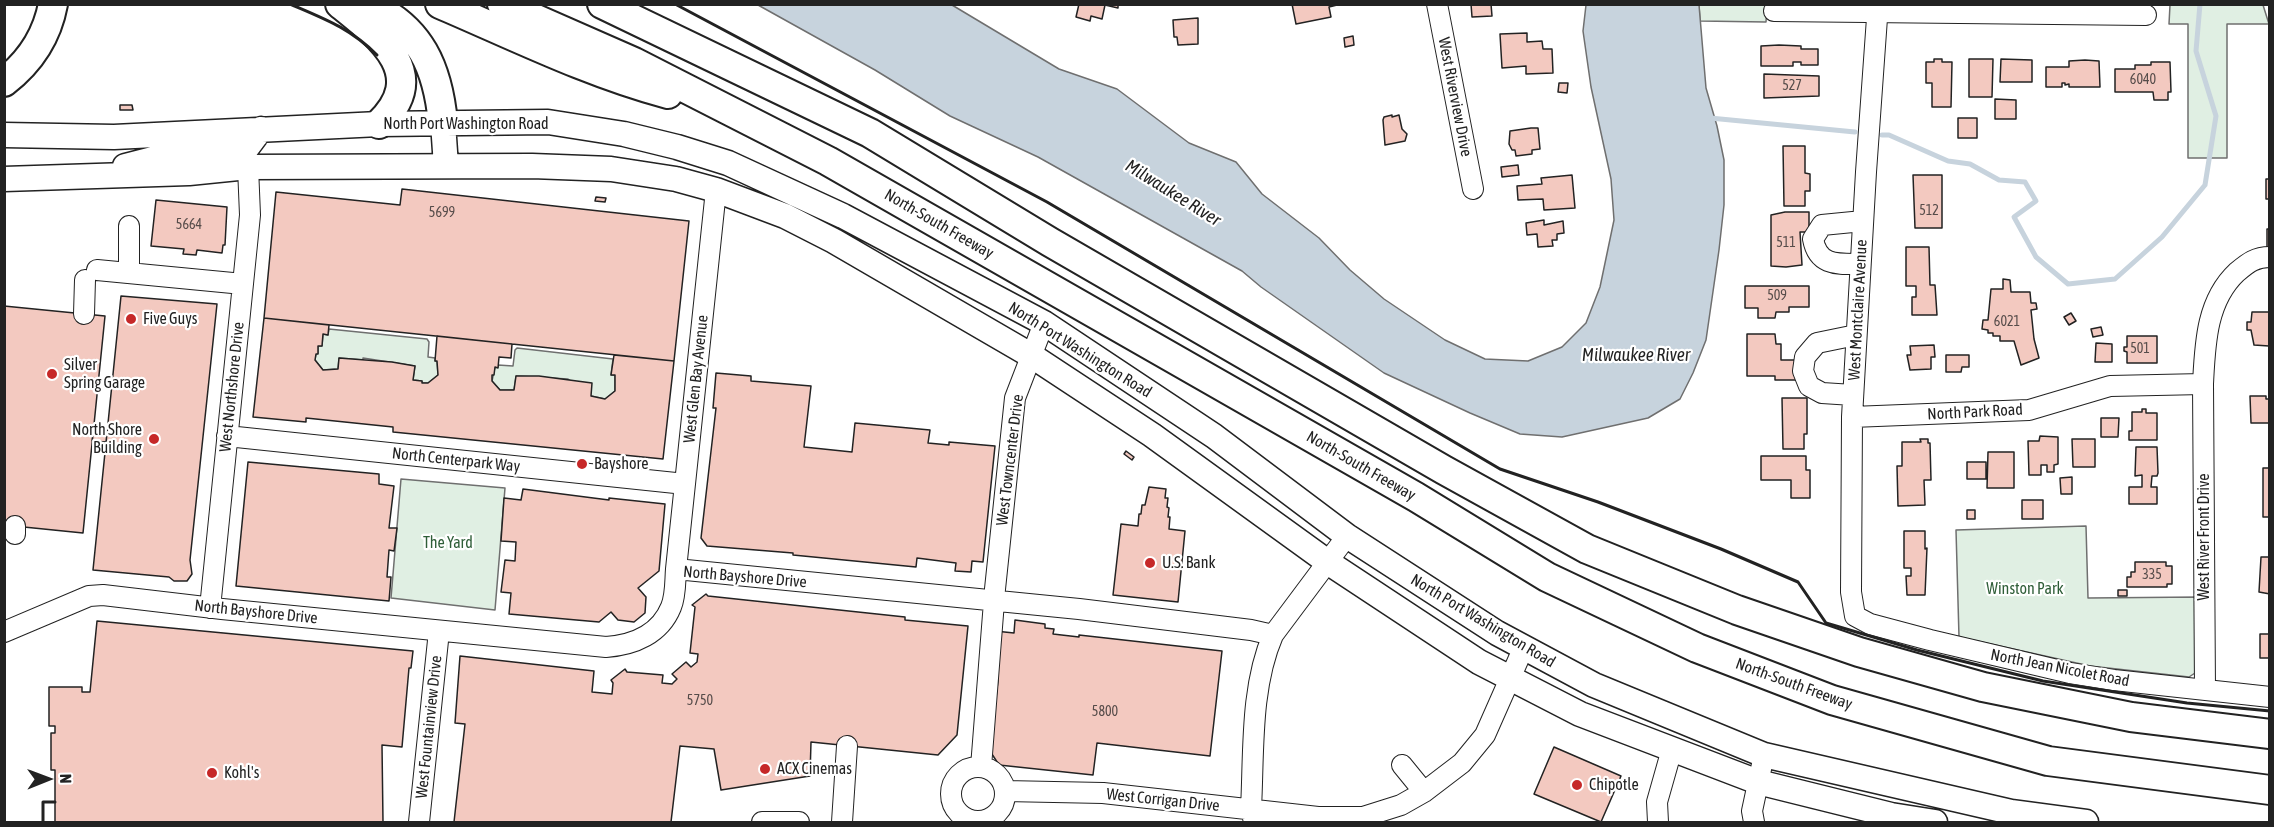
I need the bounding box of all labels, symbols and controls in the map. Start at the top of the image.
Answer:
street label: West Riverview Drive [1434,36,1476,158]
house number: 6040 [2130,72,2156,88]
house number: 527 [1782,78,1802,94]
street label: North Port Washington Road [383,114,549,134]
water label: Milwaukee River [1121,155,1225,231]
street label: North-South Freeway [881,185,997,263]
house number: 512 [1919,203,1939,219]
house number: 5699 [429,205,455,221]
house number: 5664 [176,217,202,233]
house number: 511 [1776,235,1796,251]
street label: West Montclaire Avenue [1845,239,1871,381]
house number: 509 [1767,288,1787,304]
street label: North Port Washington Road [1005,298,1155,402]
place label: Five Guys [143,309,197,329]
marker: Five Guys [124,312,138,326]
street label: West Glen Bay Avenue [680,314,712,444]
house number: 6021 [1994,314,2020,330]
street label: West Northshore Drive [216,321,248,453]
house number: 501 [2130,341,2150,357]
water label: Milwaukee River [1582,344,1690,366]
place label: Silver Spring Garage [64,355,145,393]
marker: Silver Spring Garage [45,367,59,381]
street label: West Towncenter Drive [992,393,1028,527]
street label: North Park Road [1927,400,2023,424]
place label: North Shore Building [72,420,142,458]
street label: North-South Freeway [1303,427,1419,505]
marker: North Shore Building [147,432,161,446]
street label: North Centerpark Way [391,444,521,476]
place label: Bayshore [594,454,649,474]
marker: Bayshore [575,457,589,471]
street label: West River Front Drive [2194,473,2214,601]
park label: The Yard [423,533,473,553]
place label: U.S. Bank [1162,553,1216,573]
marker: U.S. Bank [1143,556,1157,570]
street label: North Bayshore Drive [682,562,808,592]
house number: 335 [2142,567,2162,583]
street label: North Port Washington Road [1407,570,1559,672]
park label: Winston Park [1986,579,2064,599]
street label: North Bayshore Drive [193,596,319,628]
street label: North Jean Nicolet Road [1989,645,2131,691]
street label: North-South Freeway [1733,654,1855,714]
street label: West Fountainview Drive [412,655,446,799]
house number: 5750 [687,693,713,709]
house number: 5800 [1092,704,1118,720]
north arrow [18,749,78,809]
place label: ACX Cinemas [777,759,852,779]
marker: ACX Cinemas [758,762,772,776]
place label: Kohl's [224,763,259,783]
marker: Kohl's [205,766,219,780]
text: N [57,774,75,784]
place label: Chipotle [1589,775,1639,795]
marker: Chipotle [1570,778,1584,792]
street label: West Corrigan Drive [1105,785,1221,815]

